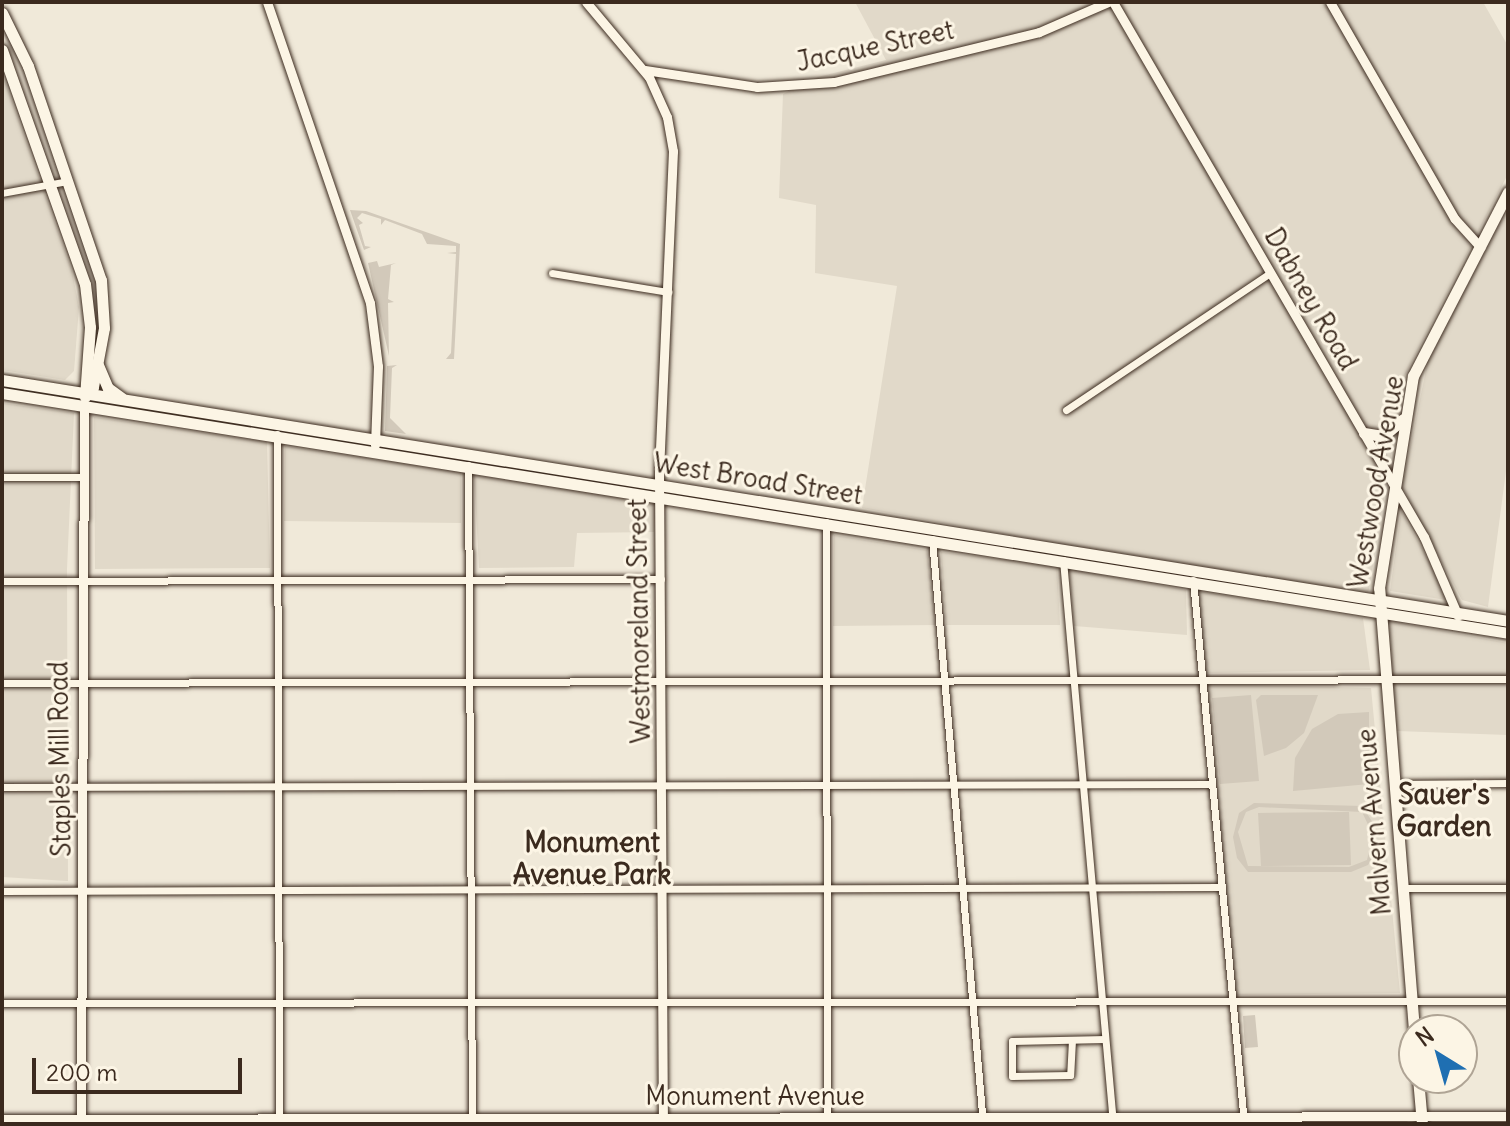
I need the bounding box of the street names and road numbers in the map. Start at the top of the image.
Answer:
street label: Jacque Street [794,14,956,78]
street label: Dabney Road [1258,223,1364,375]
street label: Westwood Avenue [1342,373,1410,591]
street label: West Broad Street [651,447,865,511]
street label: Westmoreland Street [621,498,657,744]
street label: Staples Mill Road [43,661,77,857]
street label: Malvern Avenue [1350,727,1398,917]
street label: Monument Avenue [645,1080,865,1112]

